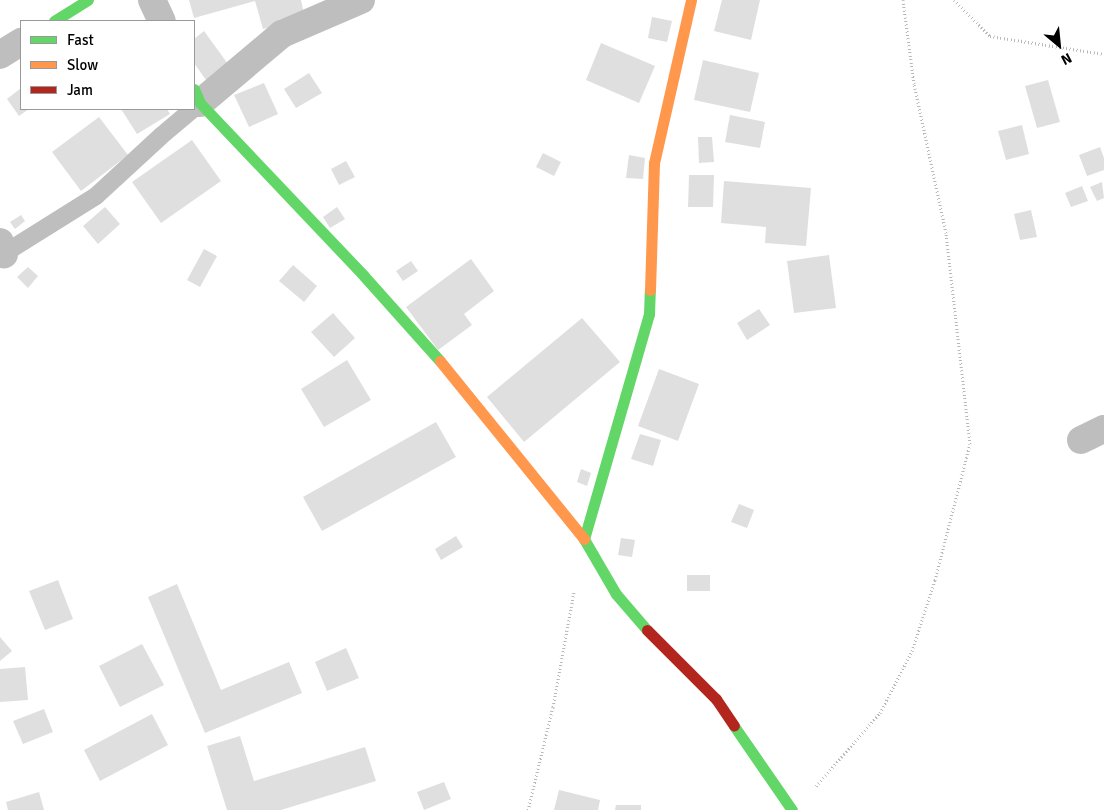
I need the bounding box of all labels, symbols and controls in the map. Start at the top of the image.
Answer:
legend [20,20,195,110]
north arrow [1034,20,1084,70]
text: Fast [67,31,94,49]
text: N [1058,49,1075,68]
text: Slow [67,56,98,74]
text: Jam [67,81,93,99]

